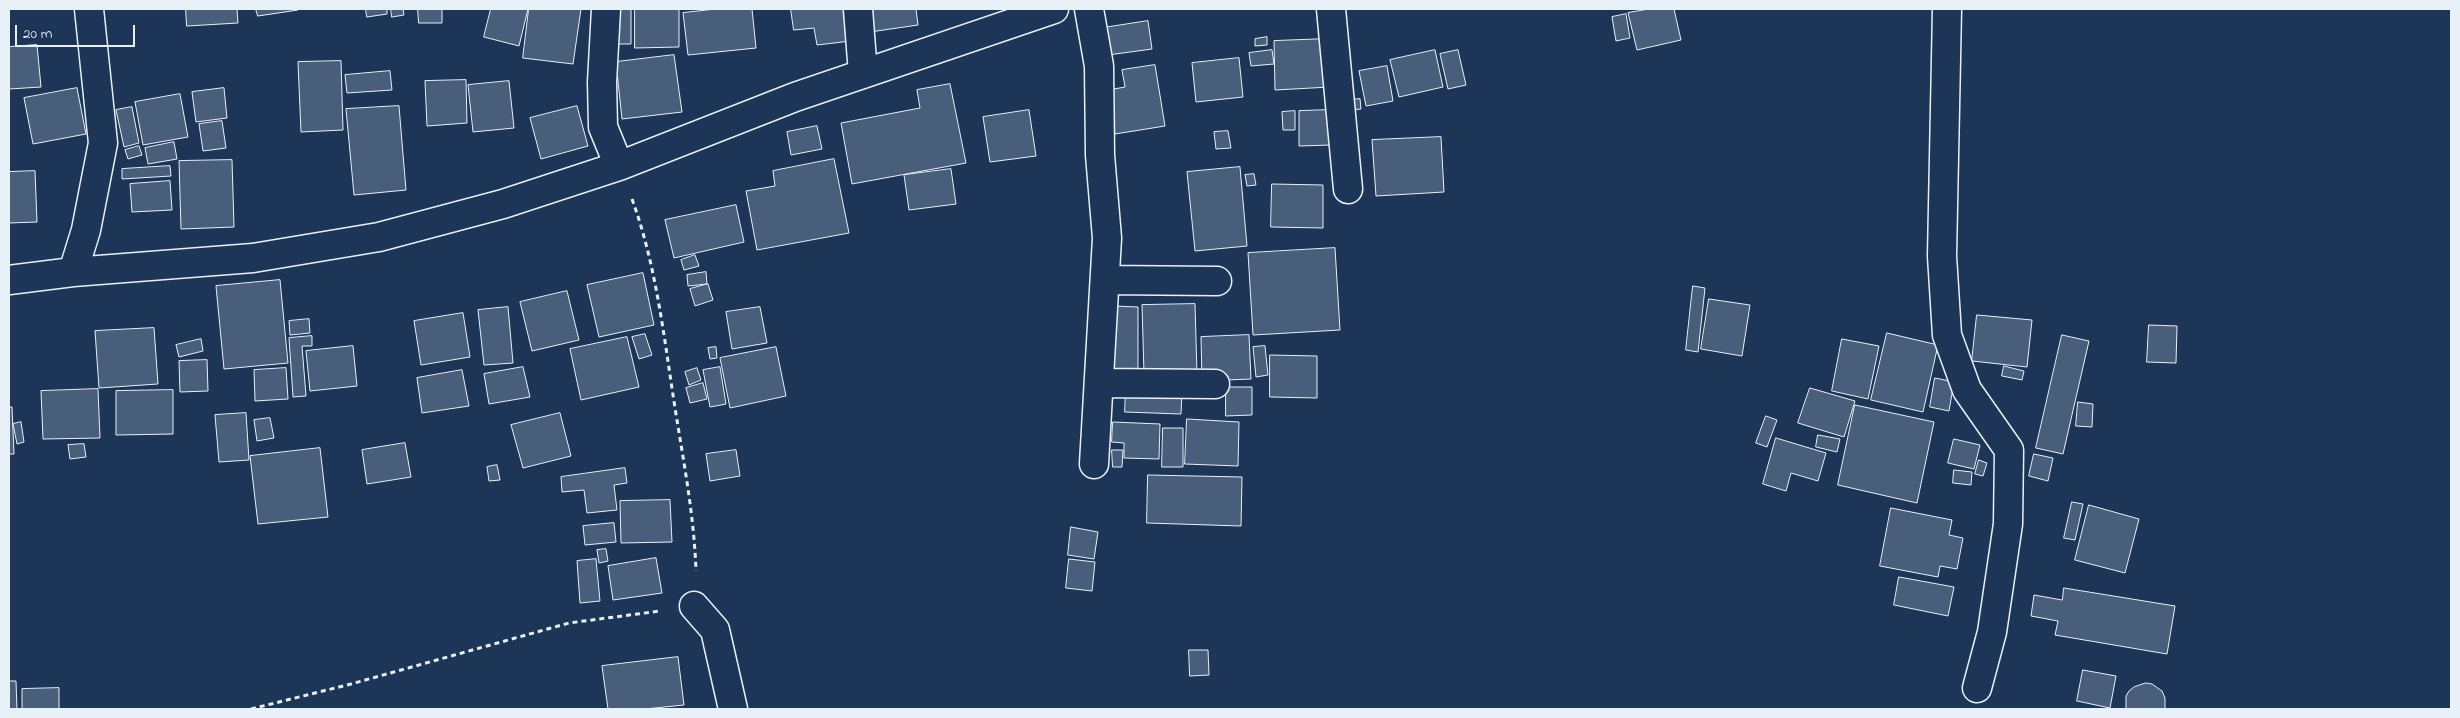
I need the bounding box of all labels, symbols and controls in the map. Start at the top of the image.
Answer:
scale bar [18,15,138,47]
text: 20 m [23,23,52,45]

